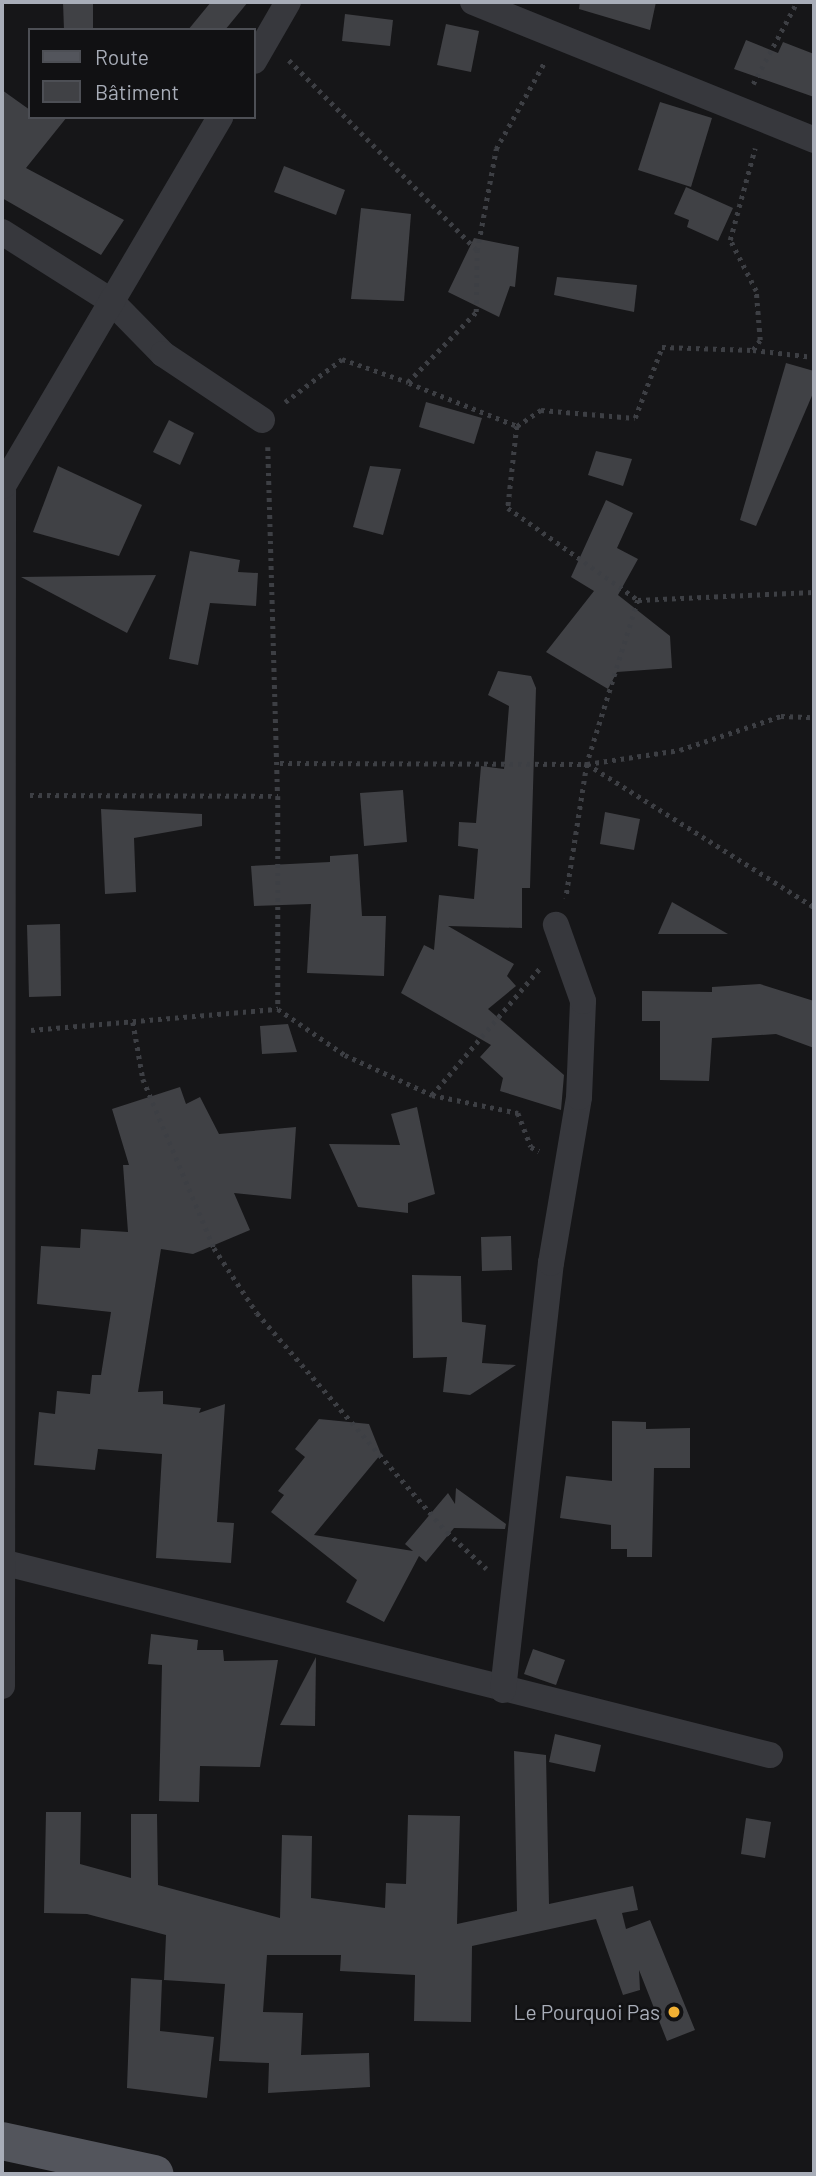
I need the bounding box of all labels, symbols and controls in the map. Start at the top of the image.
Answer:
legend [28,28,256,119]
text: Route [95,44,149,69]
text: Bâtiment [95,79,179,104]
place label: Le Pourquoi Pas [513,1999,660,2025]
marker: Le Pourquoi Pas [666,2004,682,2020]

